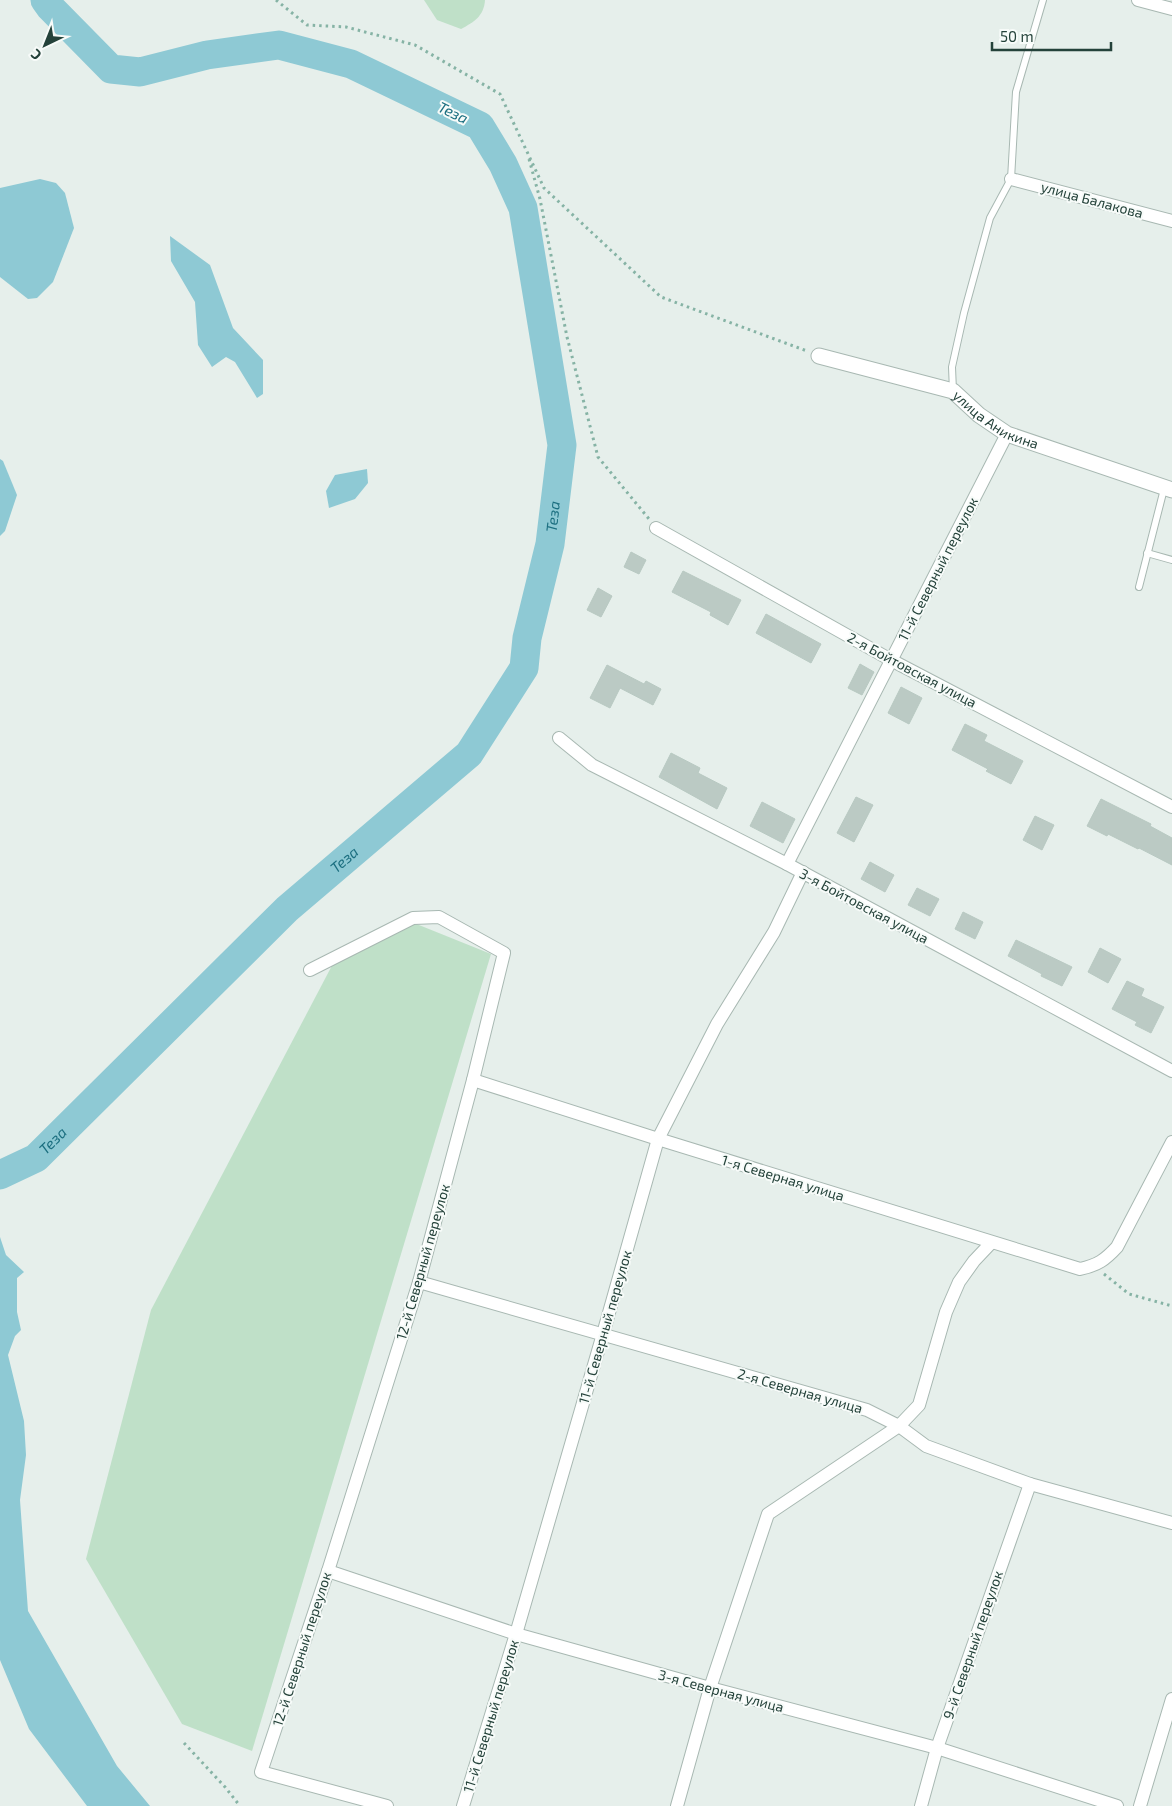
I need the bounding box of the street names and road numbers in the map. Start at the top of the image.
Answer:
street label: улица Балакова [1039,178,1145,221]
street label: улица Аникина [950,386,1041,452]
street label: 11-й Северный переулок [894,494,981,643]
street label: 2-я Бойтовская улица [845,628,980,711]
street label: 3-я Бойтовская улица [797,864,932,947]
street label: 1-я Северная улица [720,1151,846,1204]
street label: 12-й Северный переулок [392,1182,453,1342]
street label: 11-й Северный переулок [574,1248,635,1406]
street label: 2-я Северная улица [736,1365,865,1417]
street label: 9-й Северный переулок [939,1568,1006,1721]
street label: 12-й Северный переулок [269,1569,335,1728]
street label: 11-й Северный переулок [459,1637,522,1794]
street label: 3-я Северная улица [656,1666,786,1715]

